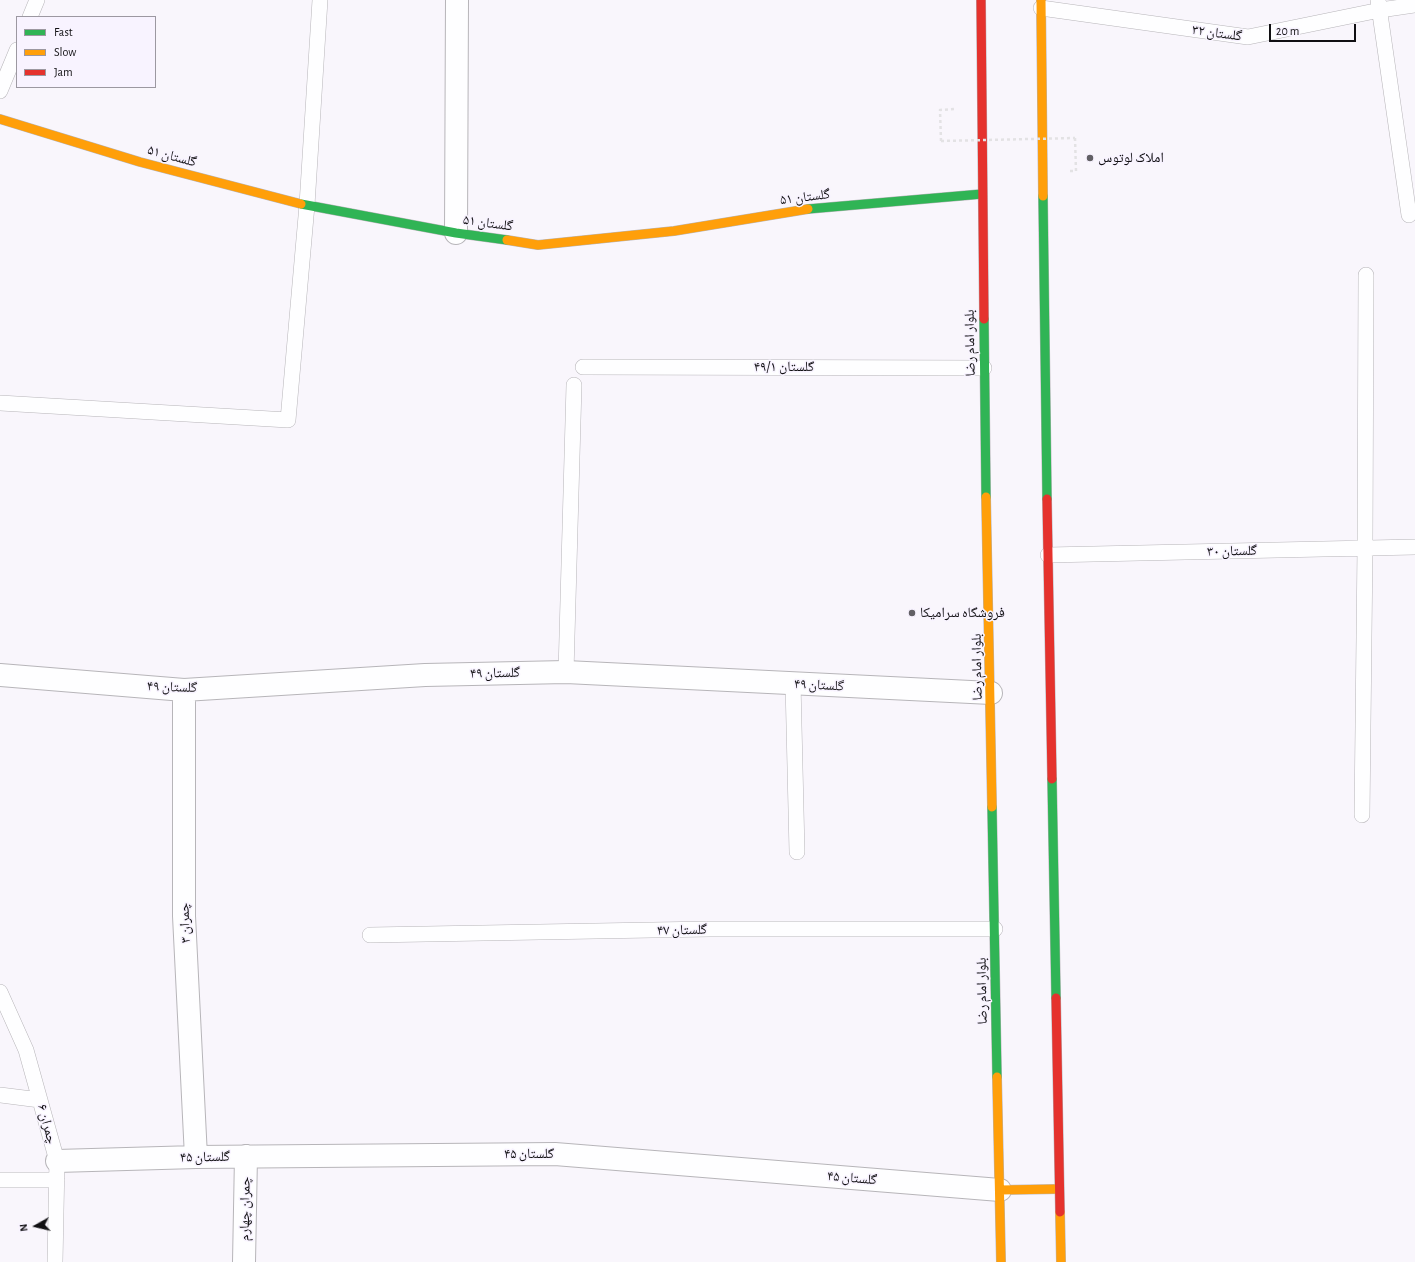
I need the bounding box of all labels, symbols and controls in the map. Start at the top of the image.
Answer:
legend [16,16,156,88]
scale bar [1271,16,1358,42]
street label: گلستان ۳۲ [1191,21,1243,45]
text: 20 m [1276,25,1299,37]
text: Fast [54,26,73,38]
text: Slow [54,46,76,58]
text: Jam [54,66,73,78]
street label: گلستان ۵۱ [146,141,198,171]
place label: املاک لوتوس [1098,150,1164,166]
marker: املاک لوتوس [1085,153,1095,163]
street label: گلستان ۵۱ [779,186,831,208]
street label: گلستان ۵۱ [462,211,514,235]
street label: بلوار امام رضا [961,309,979,377]
street label: گلستان ۴۹/۱ [754,359,814,375]
street label: گلستان ۳۰ [1207,542,1257,560]
place label: فروشگاه سراميكا [920,605,1005,621]
marker: فروشگاه سراميكا [907,608,917,618]
street label: بلوار امام رضا [968,633,986,701]
street label: گلستان ۴۹ [470,664,520,682]
street label: گلستان ۴۹ [793,675,845,695]
street label: گلستان ۴۹ [147,678,197,696]
street label: چمران ۳ [176,902,194,944]
street label: گلستان ۴۷ [657,921,707,939]
street label: بلوار امام رضا [973,957,991,1025]
street label: چمران ۶ [34,1102,60,1146]
street label: گلستان ۴۵ [504,1146,554,1162]
street label: گلستان ۴۵ [180,1148,230,1166]
street label: گلستان ۴۵ [826,1167,878,1189]
street label: چمران چهارم [236,1177,254,1241]
north arrow [16,1206,56,1246]
text: N [18,1223,30,1232]

